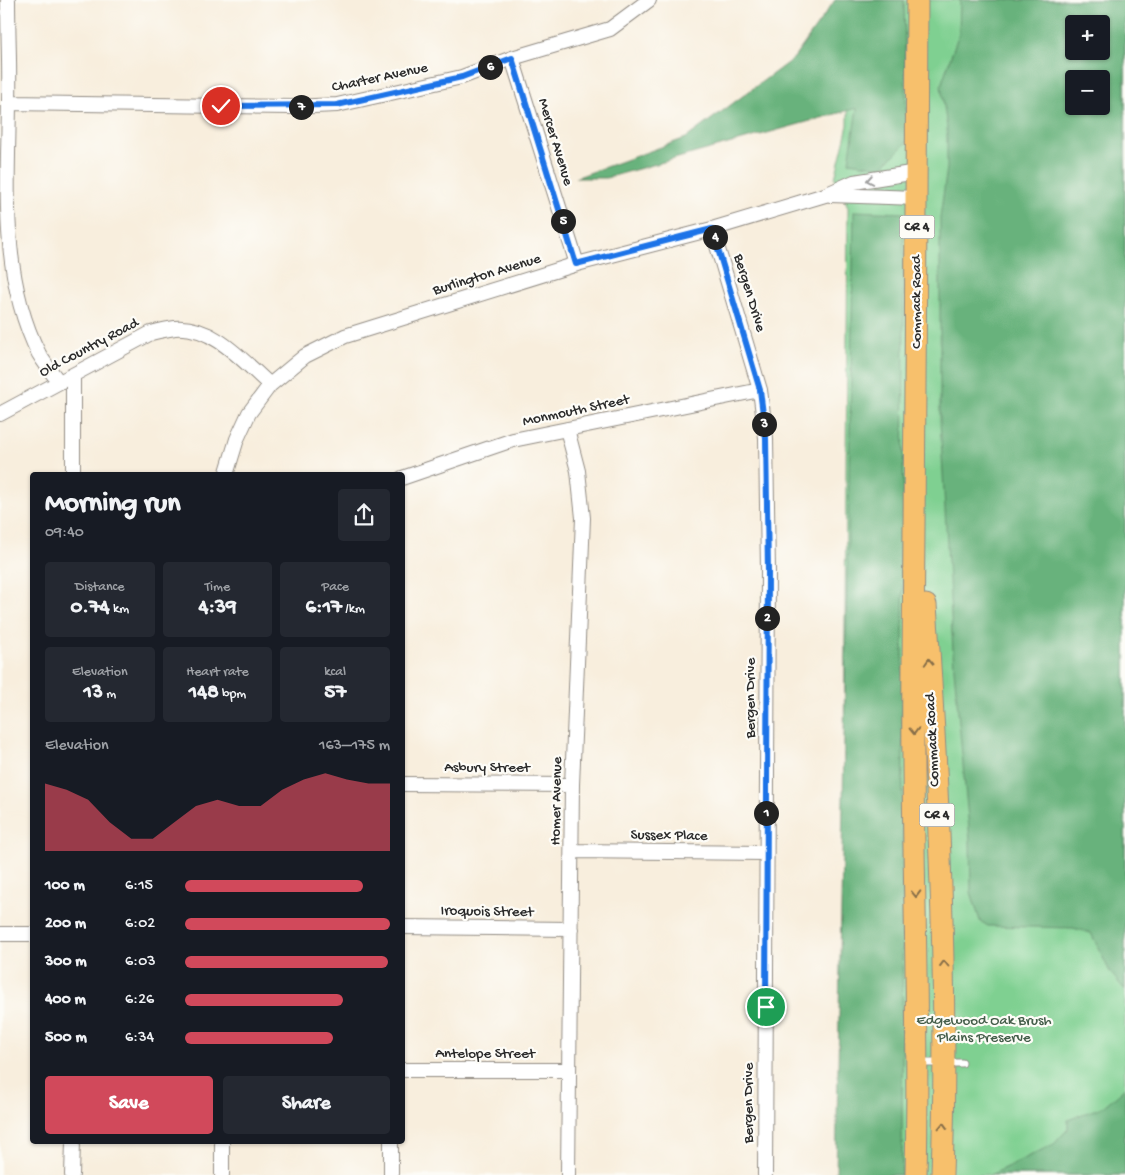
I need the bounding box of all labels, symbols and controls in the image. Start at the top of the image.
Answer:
map controls [1065,15,1110,115]
button: + [1065,15,1110,60]
pin: 6 [478,54,502,80]
street label: Charter Avenue [330,59,430,97]
text: 6 [487,59,494,76]
button: − [1065,70,1110,115]
pin [200,85,242,127]
icon: check [207,92,235,120]
pin: 7 [288,94,314,120]
street label: Mercer Avenue [533,96,577,188]
text: 7 [298,99,305,116]
one-way arrow [865,174,874,184]
pin: 5 [550,208,576,234]
text: 5 [560,213,567,230]
road number: CR 4 [900,216,934,238]
pin: 4 [702,224,728,250]
text: 4 [712,229,719,246]
street label: Burlington Avenue [430,250,543,300]
street label: Bergen Drive [728,251,769,334]
street label: Commack Road [908,254,926,349]
street label: Old Country Road [36,314,143,382]
street label: Monmouth Street [521,391,633,431]
pin: 3 [752,412,776,436]
text: 3 [761,416,768,433]
text: Morning run [45,488,180,521]
button: share [338,489,390,541]
text: 09:40 [45,524,84,543]
text: Distance [75,579,125,596]
text: Time [205,579,230,596]
text: Pace [321,579,349,596]
text: 0.74 [70,596,110,621]
text: 4:39 [199,596,236,621]
text: 6:17 [305,596,342,621]
text: km [110,601,129,618]
text: /km [342,601,365,618]
pin: 2 [754,606,780,630]
text: 2 [764,610,771,627]
one-way arrow [924,657,935,665]
street label: Bergen Drive [742,658,760,739]
text: Elevation [72,664,128,681]
text: Heart rate [186,664,249,681]
text: kcal [324,664,346,681]
text: 13 [84,681,103,706]
text: 148 [189,681,219,706]
text: 57 [324,681,346,706]
text: m [103,686,116,703]
text: bpm [219,686,246,703]
street label: Commack Road [921,692,944,787]
one-way arrow [908,727,919,735]
text: Elevation [45,737,109,756]
text: 163–175 m [319,737,390,756]
street label: Homer Avenue [547,756,567,846]
street label: Asbury Street [444,759,532,777]
pin: 1 [754,800,778,826]
road number: CR 4 [920,804,954,826]
text: 1 [764,805,769,822]
street label: Sussex Place [630,826,708,846]
text: 100 m [45,877,85,896]
text: 6:15 [125,877,153,896]
one-way arrow [911,890,921,898]
street label: Iroquois Street [440,902,535,922]
text: 200 m [45,915,86,934]
text: 6:02 [125,915,155,934]
text: 300 m [45,953,87,972]
text: 6:03 [125,953,156,972]
one-way arrow [939,960,949,968]
pin [745,986,787,1028]
text: 400 m [45,991,86,1010]
text: 6:26 [125,991,154,1010]
icon: arrive [752,993,780,1021]
park label: Edgewood Oak Brush Plains Preserve [916,1012,1052,1047]
text: 500 m [45,1029,87,1048]
text: 6:34 [125,1029,154,1048]
street label: Antelope Street [435,1045,537,1063]
street label: Bergen Drive [740,1063,758,1144]
button: Save [45,1076,213,1134]
button: Share [223,1076,390,1134]
one-way arrow [938,1122,949,1130]

